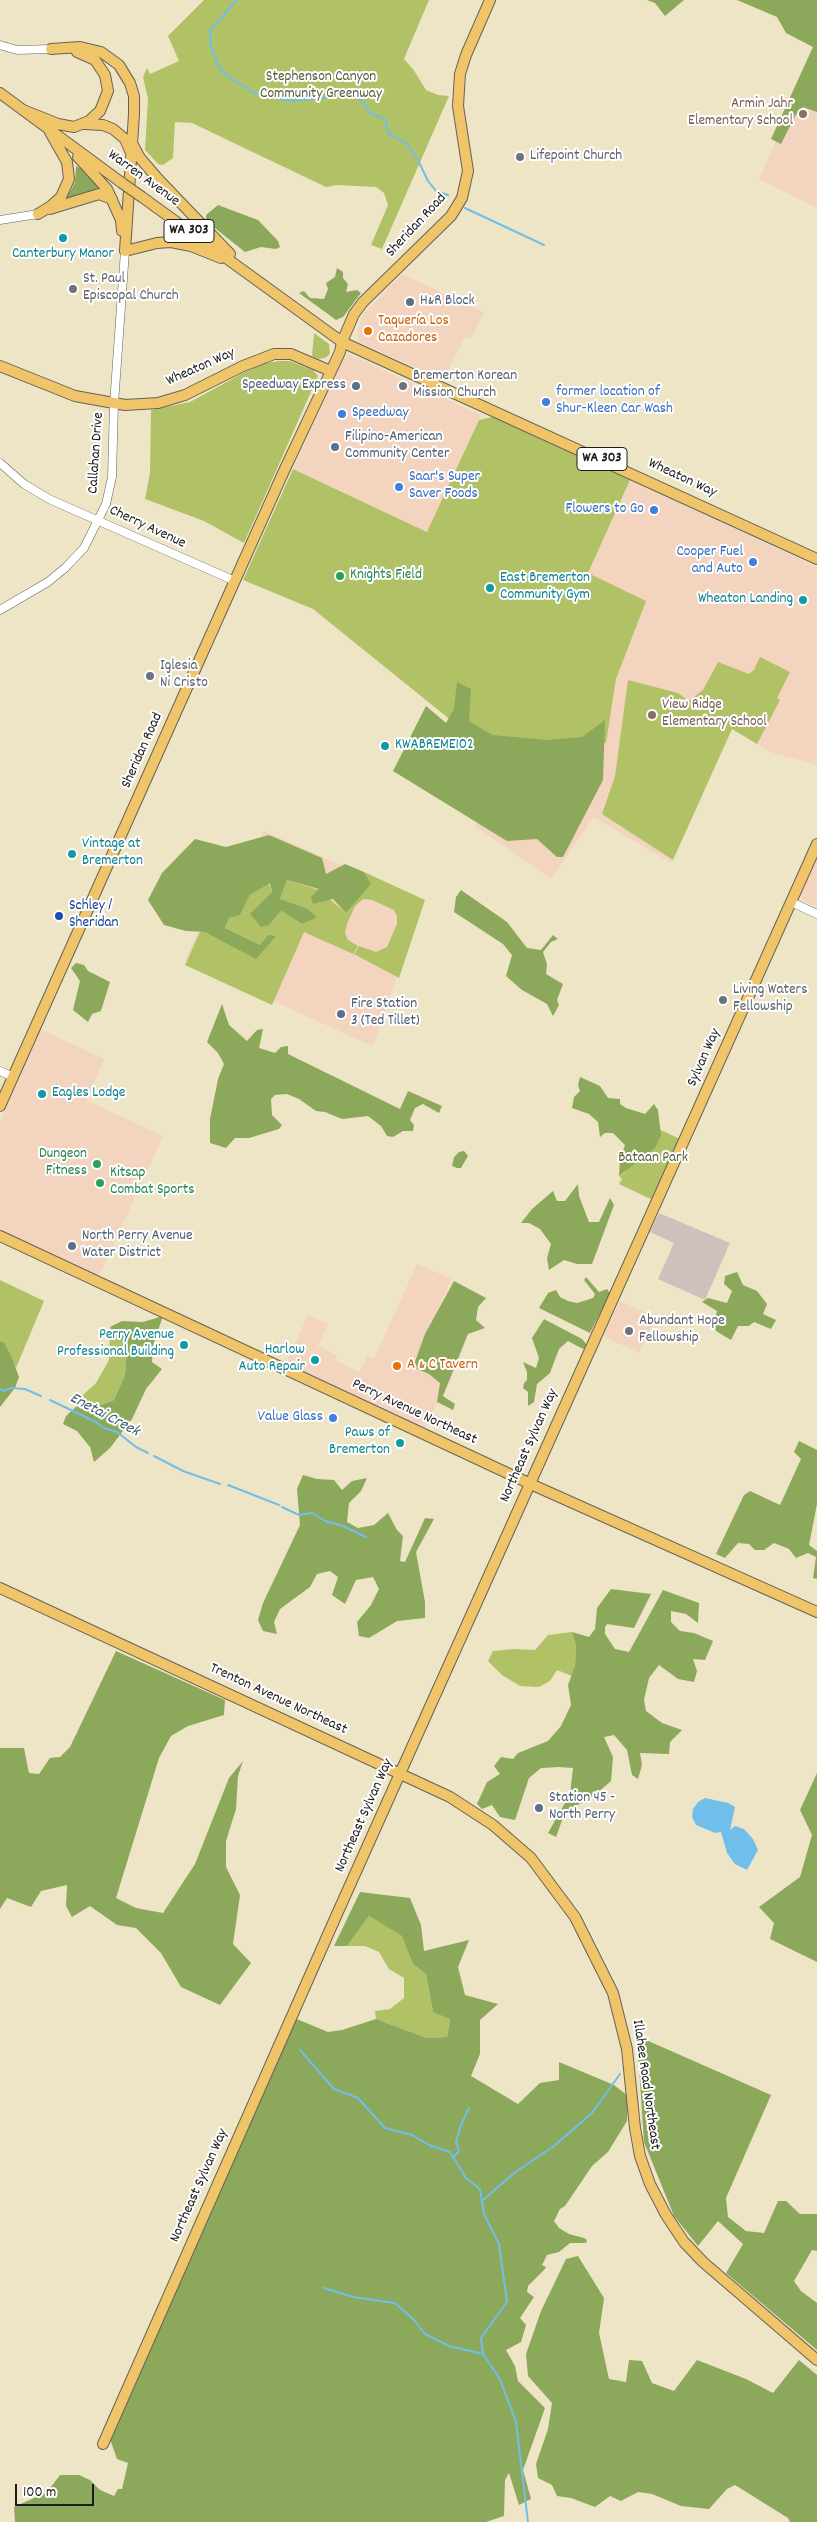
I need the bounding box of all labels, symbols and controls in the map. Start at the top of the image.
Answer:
park label: Stephenson Canyon Community Greenway [260,69,382,104]
place label: Armin Jahr Elementary School [688,96,793,131]
marker: Armin Jahr Elementary School [797,108,809,120]
street label: Warren Avenue [103,147,183,211]
place label: Lifepoint Church [530,148,622,166]
marker: Lifepoint Church [514,151,526,163]
street label: Sheridan Road [383,190,451,262]
road number: WA 303 [164,220,214,242]
marker: Canterbury Manor [57,232,69,244]
place label: Canterbury Manor [12,246,114,264]
place label: St. Paul Episcopal Church [83,271,179,306]
marker: St. Paul Episcopal Church [67,283,79,295]
place label: H&R Block [420,293,475,311]
marker: H&R Block [404,296,416,308]
place label: Taquería Los Cazadores [378,313,449,348]
marker: Taquería Los Cazadores [362,325,374,337]
street label: Wheaton Way [164,345,238,391]
place label: Bremerton Korean Mission Church [413,368,517,403]
place label: Speedway Express [242,377,346,395]
marker: Speedway Express [350,380,362,392]
marker: Bremerton Korean Mission Church [397,380,409,392]
place label: former location of Shur-Kleen Car Wash [556,384,673,419]
marker: former location of Shur-Kleen Car Wash [540,396,552,408]
place label: Speedway [352,405,409,423]
marker: Speedway [336,408,348,420]
street label: Callahan Drive [85,412,109,494]
place label: Filipino-American Community Center [345,429,450,464]
marker: Filipino-American Community Center [329,441,341,453]
road number: WA 303 [577,448,627,470]
street label: Wheaton Way [645,455,719,503]
place label: Saar's Super Saver Foods [409,469,480,504]
marker: Saar's Super Saver Foods [393,481,405,493]
place label: Flowers to Go [566,501,644,519]
street label: Cherry Avenue [106,502,188,554]
marker: Flowers to Go [648,504,660,516]
place label: Cooper Fuel and Auto [676,544,743,579]
marker: Cooper Fuel and Auto [747,556,759,568]
place label: Knights Field [350,567,422,585]
marker: Knights Field [334,570,346,582]
place label: East Bremerton Community Gym [500,570,590,605]
marker: East Bremerton Community Gym [484,582,496,594]
place label: Wheaton Landing [698,591,793,609]
marker: Wheaton Landing [797,594,809,606]
place label: Iglesia Ni Cristo [160,658,208,693]
marker: Iglesia Ni Cristo [144,670,156,682]
place label: View Ridge Elementary School [662,697,767,732]
marker: View Ridge Elementary School [646,709,658,721]
street label: Sheridan Road [118,710,168,792]
place label: KWABREME102 [395,737,474,755]
marker: KWABREME102 [379,740,391,752]
place label: Vintage at Bremerton [82,836,143,871]
marker: Vintage at Bremerton [66,848,78,860]
place label: Schley / Sheridan [69,898,118,933]
marker: Schley / Sheridan [53,910,65,922]
place label: Living Waters Fellowship [733,982,807,1017]
marker: Living Waters Fellowship [717,994,729,1006]
place label: Fire Station 3 (Ted Tillet) [351,996,420,1031]
marker: Fire Station 3 (Ted Tillet) [335,1008,347,1020]
street label: Sylvan Way [684,1026,726,1090]
place label: Eagles Lodge [52,1085,125,1103]
marker: Eagles Lodge [36,1088,48,1100]
place label: Dungeon Fitness [39,1146,87,1181]
park label: Bataan Park [618,1150,688,1168]
marker: Dungeon Fitness [91,1158,103,1170]
place label: Kitsap Combat Sports [110,1165,195,1200]
marker: Kitsap Combat Sports [94,1177,106,1189]
place label: North Perry Avenue Water District [82,1228,193,1263]
marker: North Perry Avenue Water District [66,1240,78,1252]
place label: Abundant Hope Fellowship [639,1313,725,1348]
marker: Abundant Hope Fellowship [623,1325,635,1337]
place label: Perry Avenue Professional Building [57,1327,174,1362]
marker: Perry Avenue Professional Building [178,1339,190,1351]
place label: Harlow Auto Repair [239,1342,305,1377]
marker: Harlow Auto Repair [309,1354,321,1366]
place label: A & C Tavern [407,1357,478,1375]
marker: A & C Tavern [391,1360,403,1372]
street label: Perry Avenue Northeast [349,1376,479,1450]
street label: Northeast Sylvan Way [497,1386,563,1506]
water label: Enetai Creek [66,1390,142,1442]
place label: Value Glass [258,1409,323,1427]
marker: Value Glass [327,1412,339,1424]
place label: Paws of Bremerton [329,1425,390,1460]
marker: Paws of Bremerton [394,1437,406,1449]
street label: Trenton Avenue Northeast [206,1660,350,1740]
street label: Northeast Sylvan Way [332,1756,398,1876]
place label: Station 45 - North Perry [549,1790,615,1825]
marker: Station 45 - North Perry [533,1802,545,1814]
street label: Illahee Road Northeast [627,2019,663,2151]
street label: Northeast Sylvan Way [167,2126,233,2246]
scale bar [18,2474,96,2506]
text: 100 m [23,2482,56,2504]

